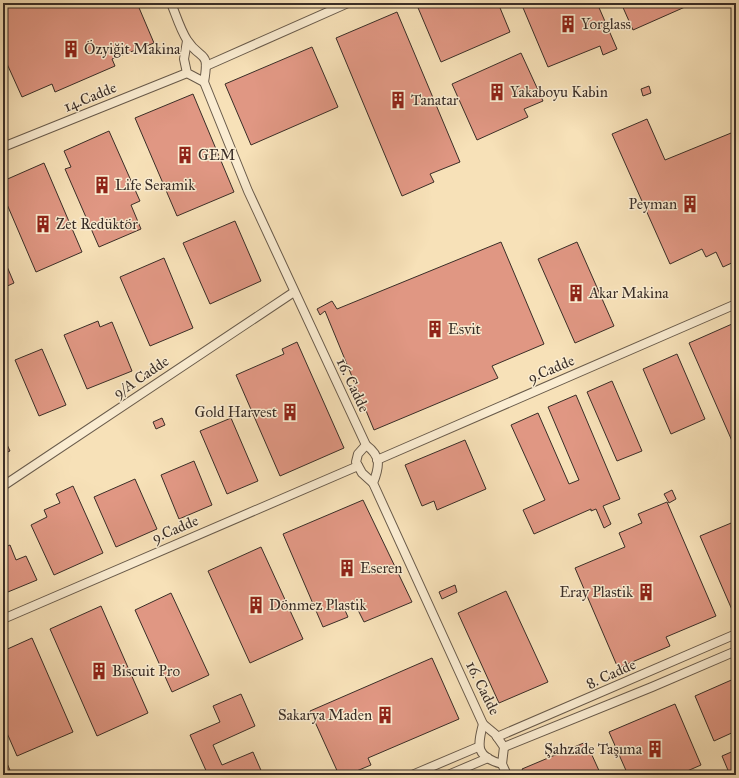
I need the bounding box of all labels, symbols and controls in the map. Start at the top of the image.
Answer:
building icon: Yorglass [558,14,578,34]
place label: Yorglass [581,15,631,33]
building icon: Özyiğit Makina [61,39,81,59]
place label: Özyiğit Makina [84,39,181,58]
street label: 14.Cadde [61,78,119,116]
building icon: Yakaboyu Kabin [487,82,507,102]
place label: Yakaboyu Kabin [510,83,608,101]
building icon: Tanatar [388,90,408,110]
place label: Tanatar [411,91,459,109]
building icon: GEM [175,145,195,165]
place label: GEM [198,146,235,164]
building icon: Life Seramik [92,175,112,195]
place label: Life Seramik [115,176,195,194]
building icon: Peyman [680,194,700,214]
place label: Peyman [629,195,677,213]
building icon: Zet Redüktör [33,214,53,234]
place label: Zet Redüktör [56,215,138,233]
building icon: Akar Makina [566,283,586,303]
place label: Akar Makina [588,284,669,302]
building icon: Esvit [425,319,445,339]
place label: Esvit [448,320,482,338]
street label: 9.Cadde [525,351,577,387]
street label: 9/A Cadde [110,352,172,402]
street label: 16. Cadde [333,355,373,415]
building icon: Gold Harvest [280,402,300,422]
place label: Gold Harvest [194,403,278,421]
street label: 9.Cadde [149,511,201,547]
building icon: Eseren [337,558,357,578]
place label: Eseren [360,559,402,577]
building icon: Eray Plastik [636,582,656,602]
place label: Eray Plastik [559,583,633,601]
building icon: Dönmez Plastik [246,595,266,615]
place label: Dönmez Plastik [269,596,366,614]
street label: 8. Cadde [583,655,639,693]
street label: 16. Cadde [462,658,504,718]
building icon: Biscuit Pro [89,661,109,681]
place label: Biscuit Pro [112,662,180,680]
building icon: Sakarya Maden [375,705,395,725]
place label: Sakarya Maden [278,706,372,724]
building icon: Şahzade Taşıma [645,739,665,759]
place label: Şahzade Taşıma [544,740,643,758]

